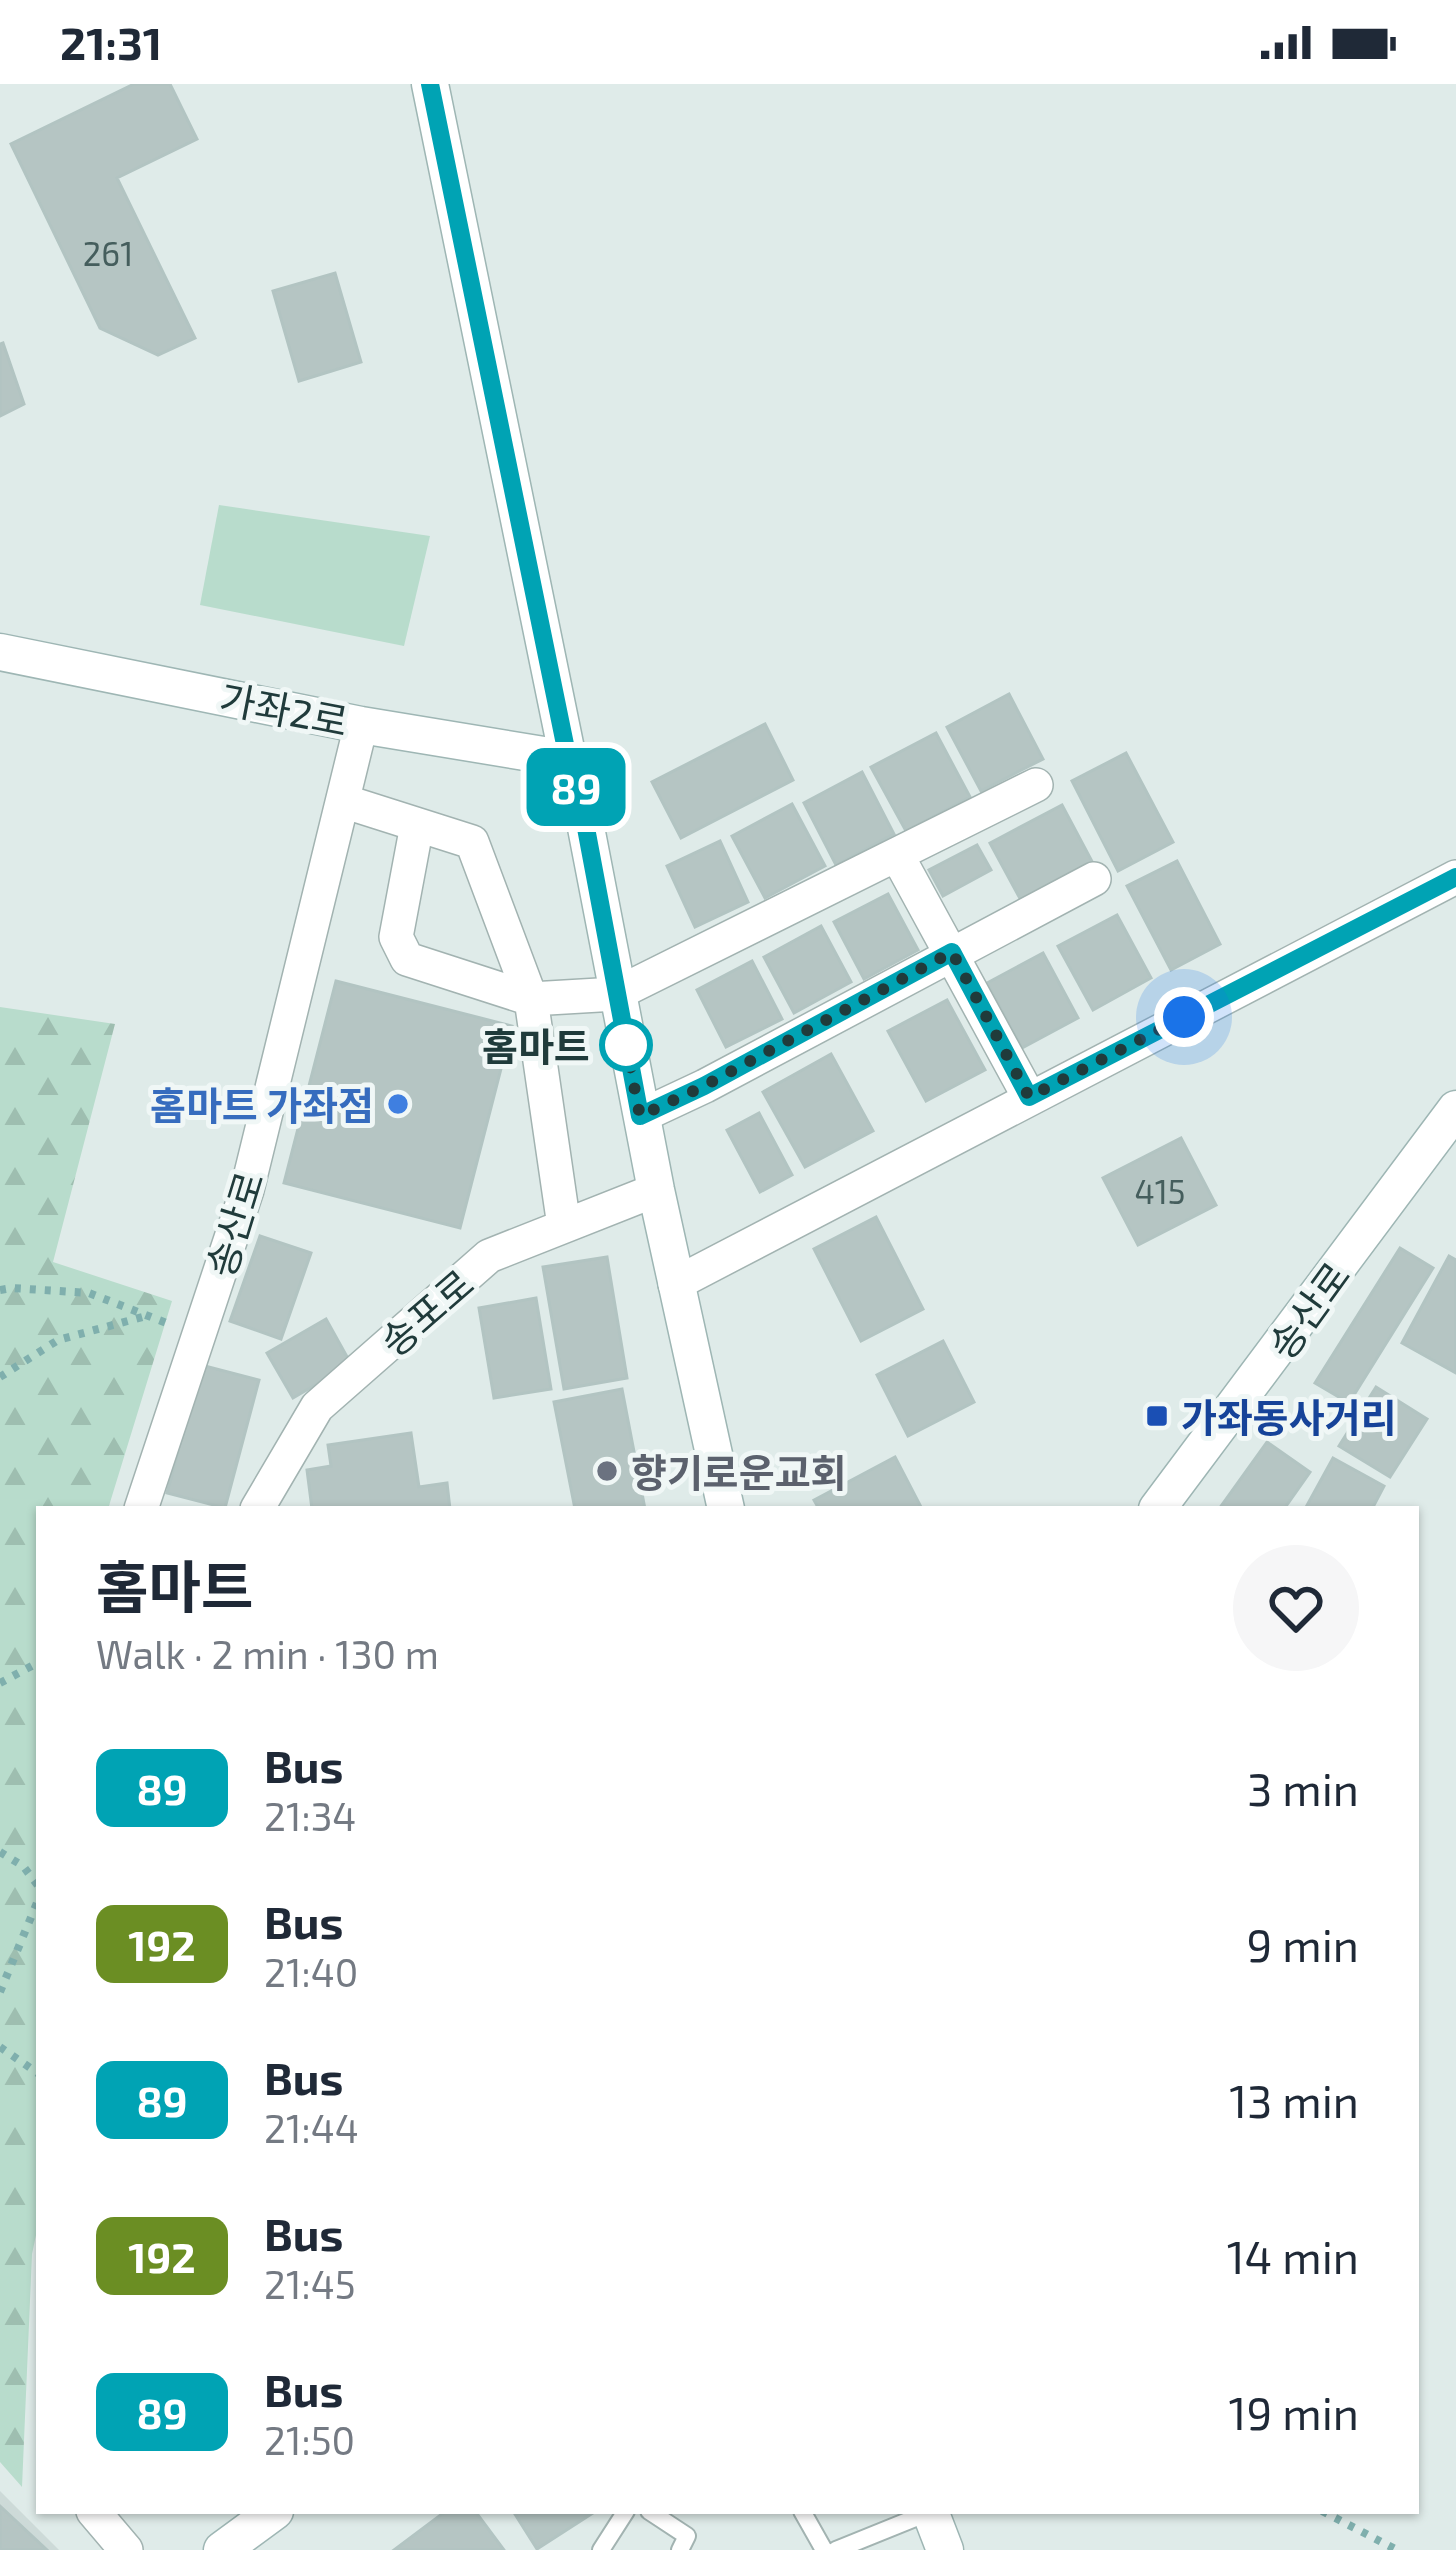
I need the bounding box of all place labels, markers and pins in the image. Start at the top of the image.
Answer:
marker: 홈마트 [601,1020,651,1070]
place label: 홈마트 [482,1022,590,1069]
place label: 홈마트 가좌점 [150,1081,374,1128]
marker: 홈마트 가좌점 [385,1091,411,1117]
place label: 가좌동사거리 [1181,1393,1396,1440]
marker: 가좌동사거리 [1144,1403,1170,1429]
place label: 향기로운교회 [631,1448,846,1495]
marker: 향기로운교회 [594,1458,620,1484]

